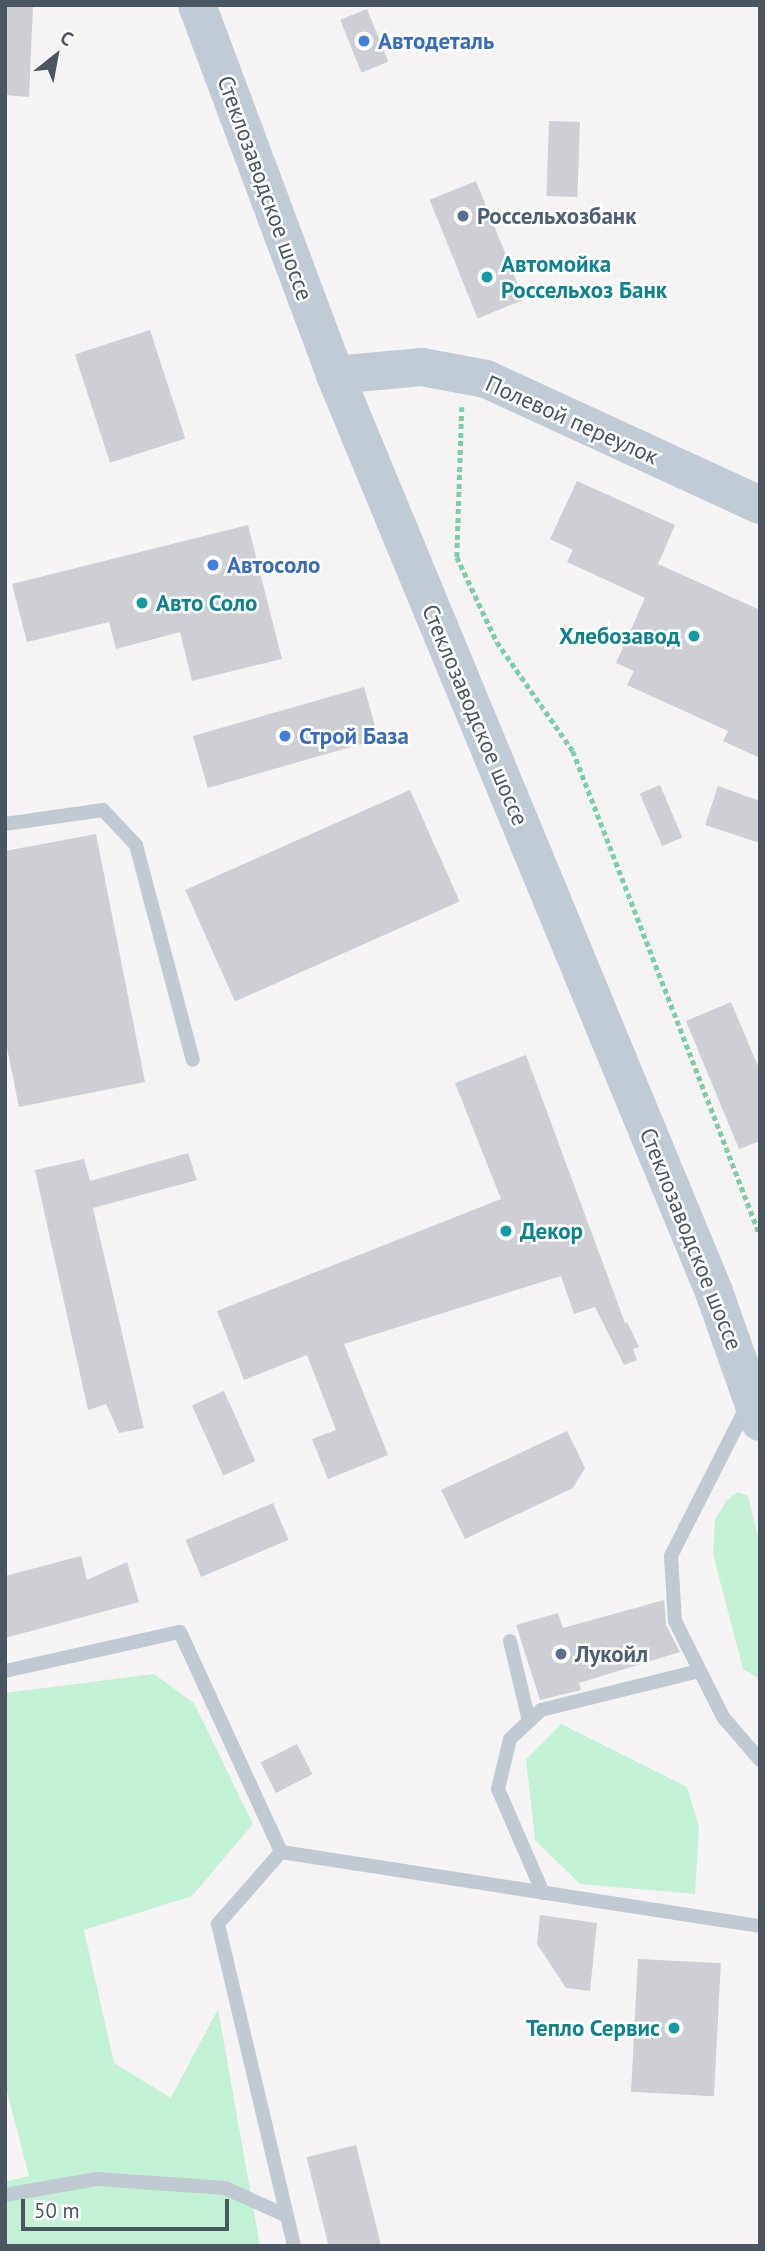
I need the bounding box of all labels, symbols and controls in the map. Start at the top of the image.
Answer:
north arrow [21,21,91,91]
text: С [56,25,78,51]
place label: Автодеталь [378,27,494,55]
marker: Автодеталь [356,33,372,49]
street label: Стеклозаводское шоссе [211,72,319,304]
place label: Россельхозбанк [477,202,636,230]
marker: Россельхозбанк [455,208,471,224]
place label: Автомойка Россельхоз Банк [501,250,667,304]
marker: Автомойка Россельхоз Банк [479,269,495,285]
street label: Полевой переулок [481,370,663,470]
place label: Автосоло [227,551,320,579]
marker: Автосоло [205,557,221,573]
place label: Авто Соло [156,589,258,617]
marker: Авто Соло [134,595,150,611]
street label: Стеклозаводское шоссе [416,600,534,830]
place label: Хлебозавод [559,622,680,650]
marker: Хлебозавод [686,628,702,644]
place label: Строй База [299,722,409,750]
marker: Строй База [277,728,293,744]
street label: Стеклозаводское шоссе [634,1124,748,1354]
place label: Декор [520,1217,583,1245]
marker: Декор [498,1223,514,1239]
place label: Лукойл [575,1640,648,1668]
marker: Лукойл [553,1646,569,1662]
place label: Тепло Сервис [526,2014,660,2042]
marker: Тепло Сервис [666,2020,682,2036]
scale bar [24,2184,233,2228]
text: 50 m [34,2197,80,2224]

